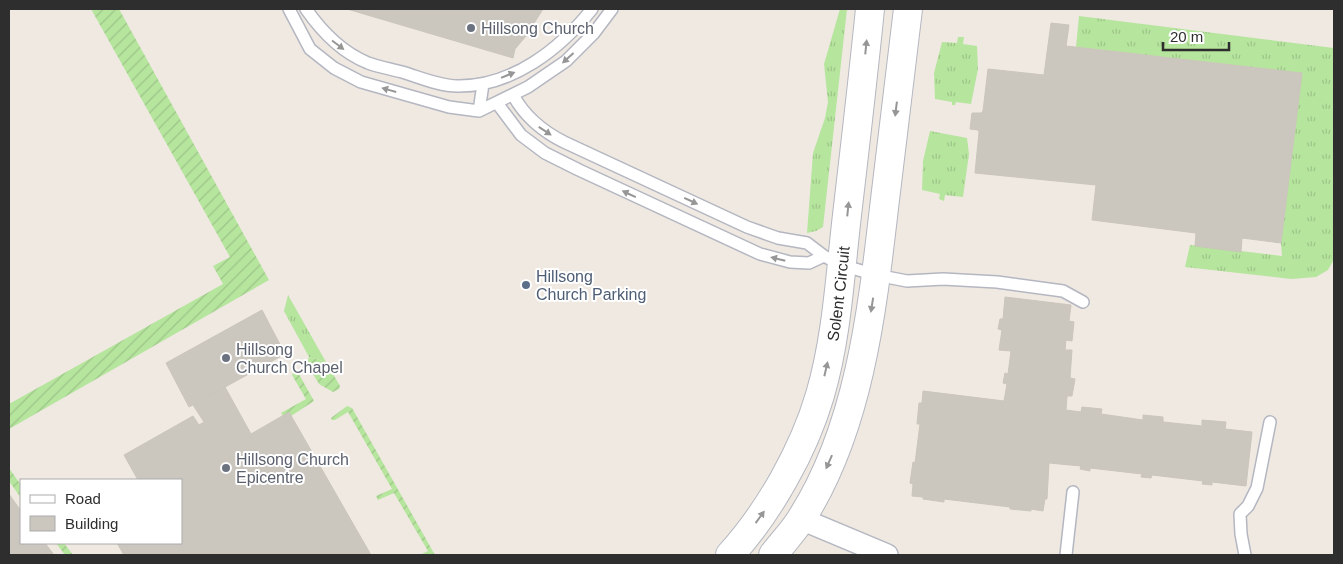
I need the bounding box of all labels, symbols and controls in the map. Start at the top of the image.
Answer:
place label: Hillsong Church [481,20,594,37]
scale bar [1163,20,1229,52]
marker: Hillsong Church [465,22,477,34]
text: 20 m [1170,28,1203,45]
one-way arrow [331,39,344,50]
one-way arrow [862,39,870,55]
one-way arrow [563,52,575,64]
one-way arrow [501,71,516,79]
one-way arrow [381,85,396,93]
one-way arrow [892,102,900,118]
one-way arrow [538,126,551,136]
one-way arrow [622,190,636,198]
one-way arrow [684,197,698,205]
one-way arrow [844,200,852,216]
street label: Solent Circuit [824,245,853,342]
one-way arrow [770,255,785,263]
place label: Hillsong Church Parking [536,268,646,303]
marker: Hillsong Church Parking [520,279,532,291]
one-way arrow [867,298,875,314]
place label: Hillsong Church Chapel [236,341,343,376]
marker: Hillsong Church Chapel [220,352,232,364]
one-way arrow [822,362,830,377]
place label: Hillsong Church Epicentre [236,451,349,486]
one-way arrow [825,455,833,469]
marker: Hillsong Church Epicentre [220,462,232,474]
legend [20,479,182,544]
text: Road [65,490,101,507]
one-way arrow [755,510,765,524]
text: Building [65,515,118,532]

